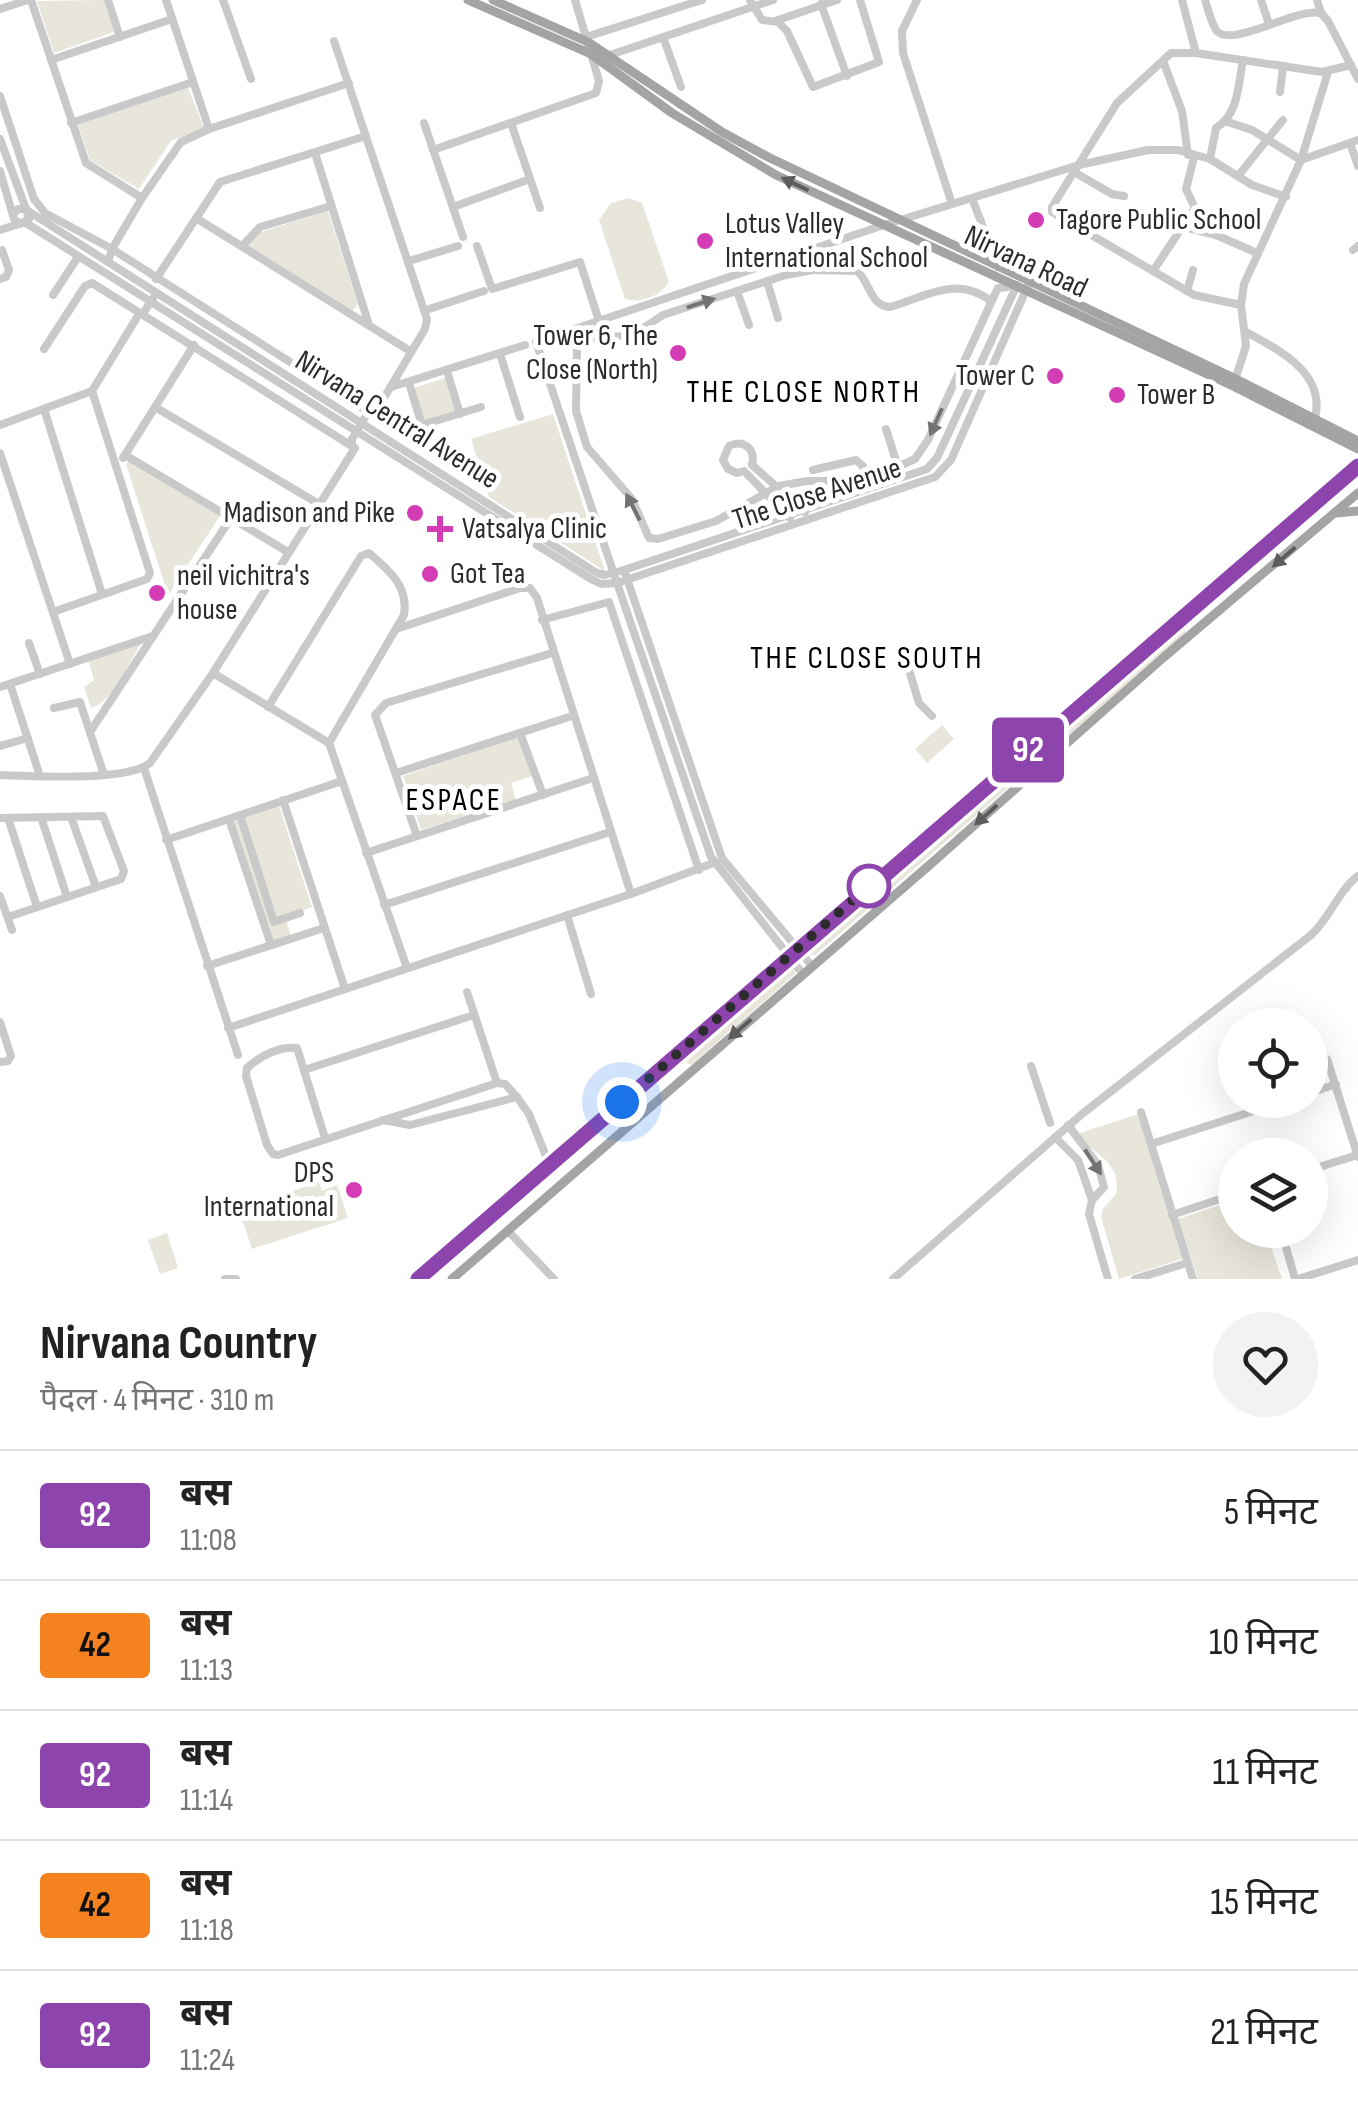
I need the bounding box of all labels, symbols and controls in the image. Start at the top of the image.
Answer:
one-way arrow [780,176,809,193]
place label: Tagore Public School [1056,202,1261,238]
place label: Lotus Valley International School [725,206,928,276]
marker: Tagore Public School [1025,209,1047,231]
street label: Nirvana Road [959,218,1093,306]
marker: Lotus Valley International School [694,230,716,252]
one-way arrow [687,294,717,309]
place label: Tower 6, The Close (North) [526,318,658,388]
marker: Tower 6, The Close (North) [667,342,689,364]
street label: Nirvana Central Avenue [288,343,506,497]
place label: Tower C [956,358,1035,394]
marker: Tower C [1044,365,1066,387]
district label: THE CLOSE NORTH [686,373,922,412]
place label: Tower B [1137,377,1215,413]
marker: Tower B [1106,384,1128,406]
one-way arrow [928,407,944,437]
street label: The Close Avenue [728,450,906,538]
one-way arrow [625,492,642,521]
place label: Madison and Pike [224,495,395,531]
marker: Madison and Pike [404,502,426,524]
place label: Vatsalya Clinic [462,511,607,547]
marker: Vatsalya Clinic [427,516,453,542]
one-way arrow [1272,545,1297,567]
place label: Got Tea [450,556,525,592]
place label: neil vichitra's house [177,558,310,628]
marker: Got Tea [419,563,441,585]
marker: neil vichitra's house [146,582,168,604]
district label: THE CLOSE SOUTH [750,639,984,678]
line badge: 92 [983,718,1073,782]
text: 92 [1012,729,1044,772]
district label: ESPACE [406,781,502,820]
one-way arrow [974,804,999,826]
unlabelled marker [848,865,890,907]
map controls [1218,1008,1328,1248]
button: locate [1218,1008,1328,1118]
one-way arrow [728,1017,753,1039]
your location [597,1077,647,1127]
button: layers [1218,1138,1328,1248]
one-way arrow [1084,1149,1102,1176]
place label: DPS International [204,1155,334,1225]
marker: DPS International [343,1179,365,1201]
button: heart [1213,1312,1318,1417]
text: Nirvana Country [40,1315,317,1372]
text: पैदल · 4 मिनट · 310 m [40,1381,274,1420]
text: बस [180,1471,232,1516]
text: 5 मिनट [1224,1490,1318,1535]
text: 92 [79,1494,111,1537]
text: 11:08 [180,1521,237,1560]
text: बस [180,1601,232,1646]
text: 10 मिनट [1209,1620,1318,1665]
text: 42 [79,1624,111,1667]
text: 11:13 [180,1651,233,1690]
text: बस [180,1731,232,1776]
text: 11 मिनट [1213,1750,1318,1795]
text: 92 [79,1754,111,1797]
text: 11:14 [180,1781,233,1820]
text: बस [180,1861,232,1906]
text: 15 मिनट [1211,1880,1318,1925]
text: 42 [79,1884,111,1927]
text: 11:18 [180,1911,234,1950]
text: बस [180,1991,232,2036]
text: 21 मिनट [1210,2010,1318,2055]
text: 92 [79,2014,111,2057]
text: 11:24 [180,2041,235,2080]

